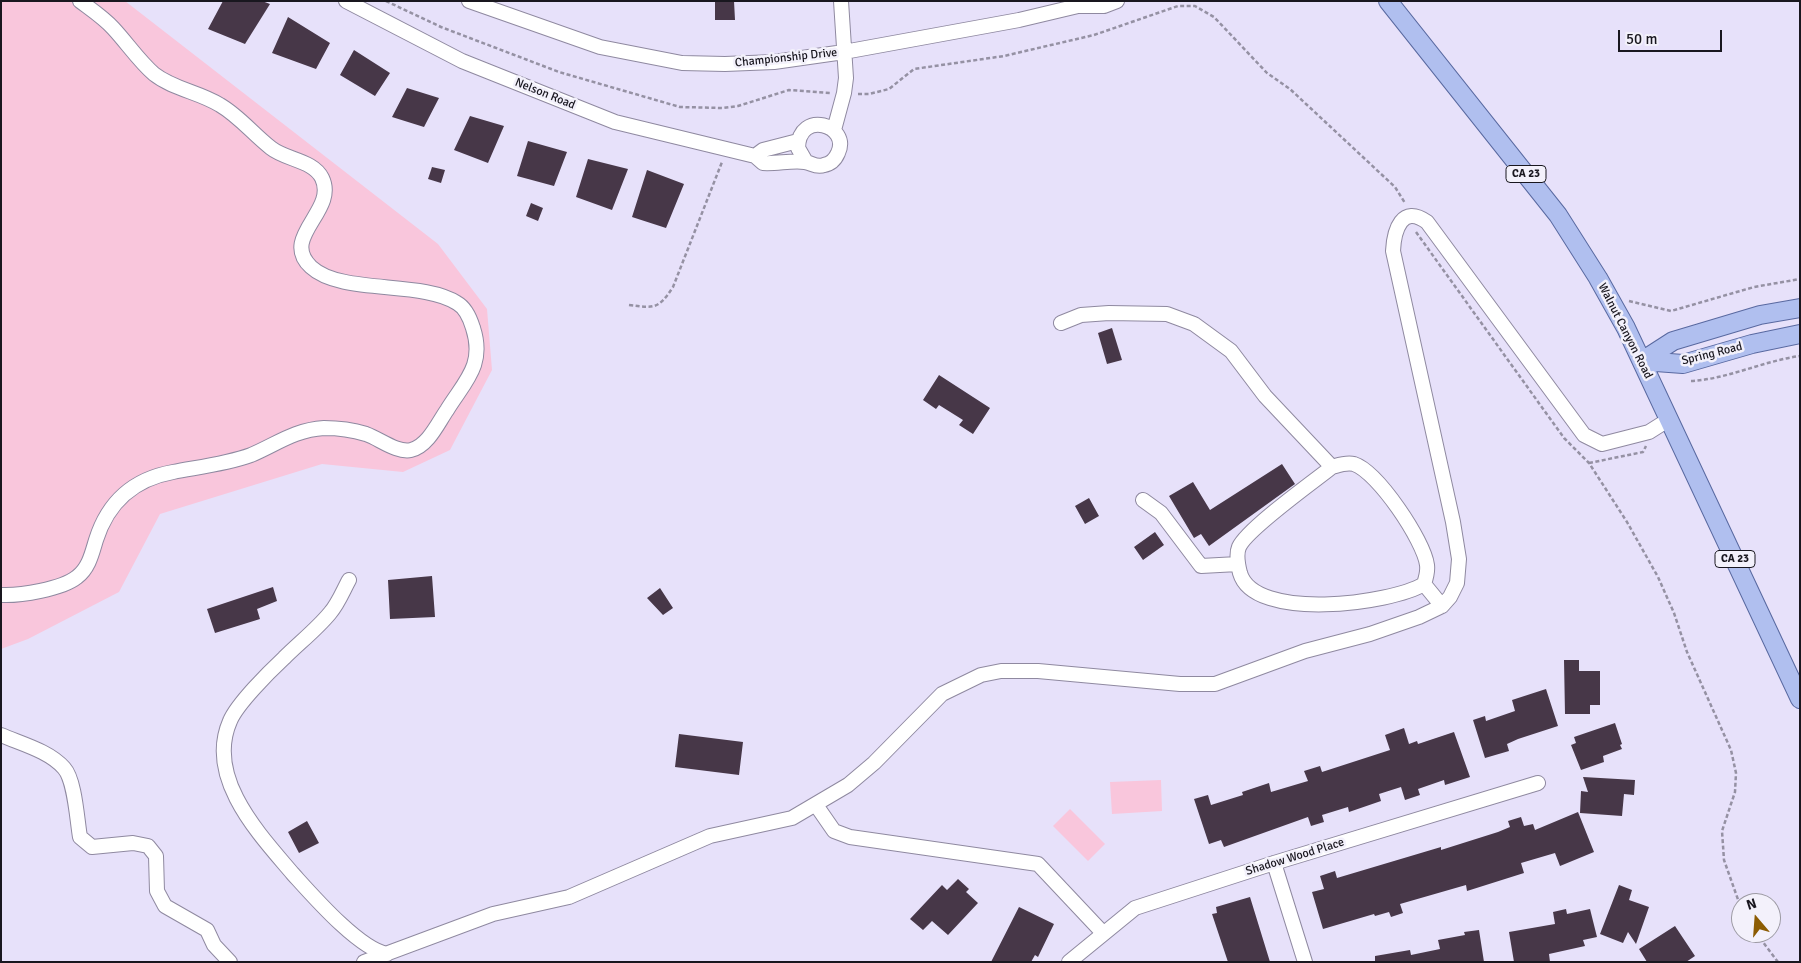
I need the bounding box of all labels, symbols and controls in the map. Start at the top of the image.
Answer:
scale bar [1621,20,1725,52]
text: 50 m [1626,30,1657,48]
street label: Championship Drive [734,45,838,71]
street label: Nelson Road [513,75,577,113]
road number: CA 23 [1506,165,1546,182]
street label: Walnut Canyon Road [1595,281,1655,381]
street label: Spring Road [1680,340,1744,368]
road number: CA 23 [1715,550,1755,568]
street label: Shadow Wood Place [1244,835,1346,879]
north arrow [1731,893,1781,943]
text: N [1744,895,1759,914]

